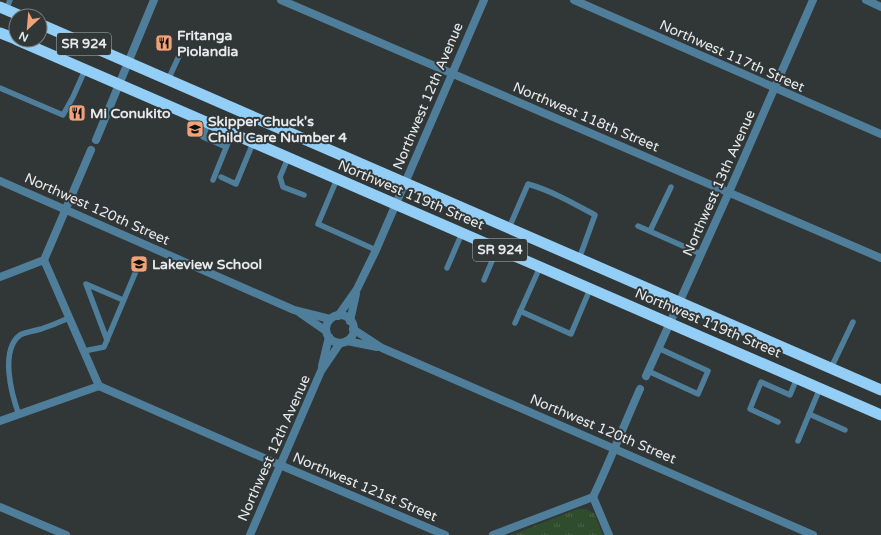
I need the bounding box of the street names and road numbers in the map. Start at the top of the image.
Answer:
street label: Northwest 117th Street [657,16,808,96]
street label: Northwest 12th Avenue [389,20,467,172]
road number: SR 924 [57,33,111,55]
street label: Northwest 118th Street [510,78,662,156]
street label: Northwest 13th Avenue [679,107,759,259]
street label: Northwest 119th Street [335,156,487,234]
street label: Northwest 120th Street [22,169,173,249]
road number: SR 924 [473,239,527,261]
street label: Northwest 119th Street [632,284,784,362]
street label: Northwest 12th Avenue [234,372,314,524]
street label: Northwest 120th Street [527,390,679,468]
street label: Northwest 121st Street [290,449,440,525]

